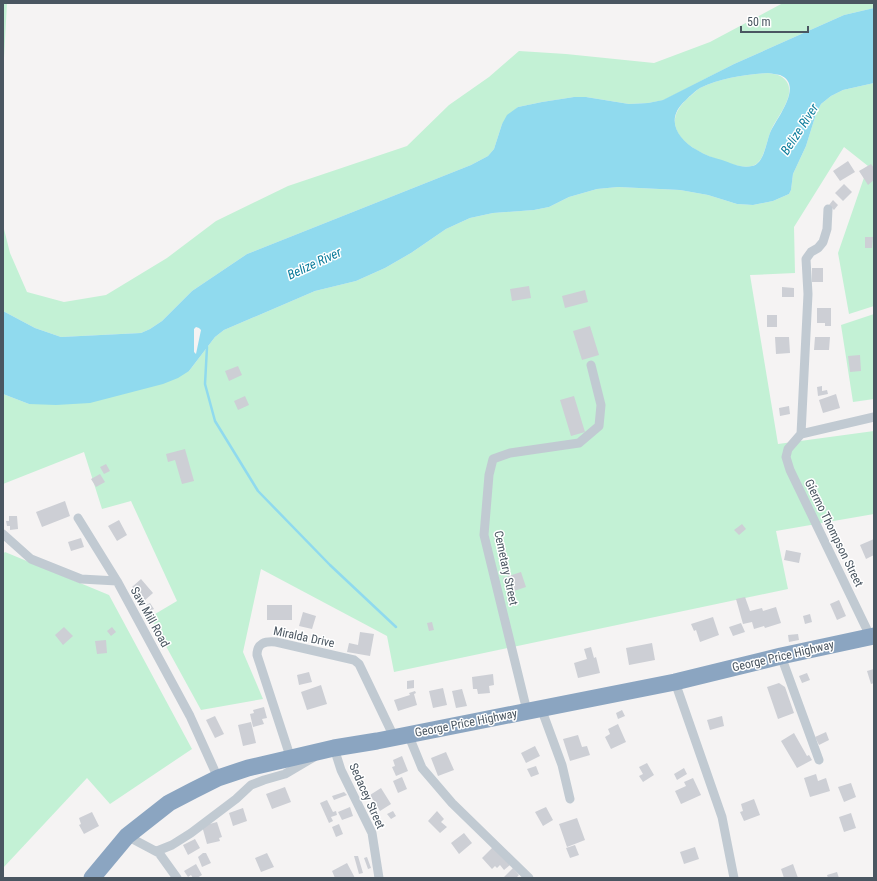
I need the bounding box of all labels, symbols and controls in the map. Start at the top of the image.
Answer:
scale bar [741,8,808,34]
text: 50 m [747,15,771,29]
water label: Belize River [777,100,822,157]
water label: Belize River [285,244,345,282]
street label: Gíermo Thompson Street [802,477,866,589]
street label: Cemetary Street [491,529,521,607]
street label: Saw Mill Road [128,584,172,650]
street label: Miralda Drive [272,624,336,650]
street label: George Price Highway [731,637,835,675]
street label: George Price Highway [414,706,518,740]
street label: Sedacey Street [346,761,388,831]

